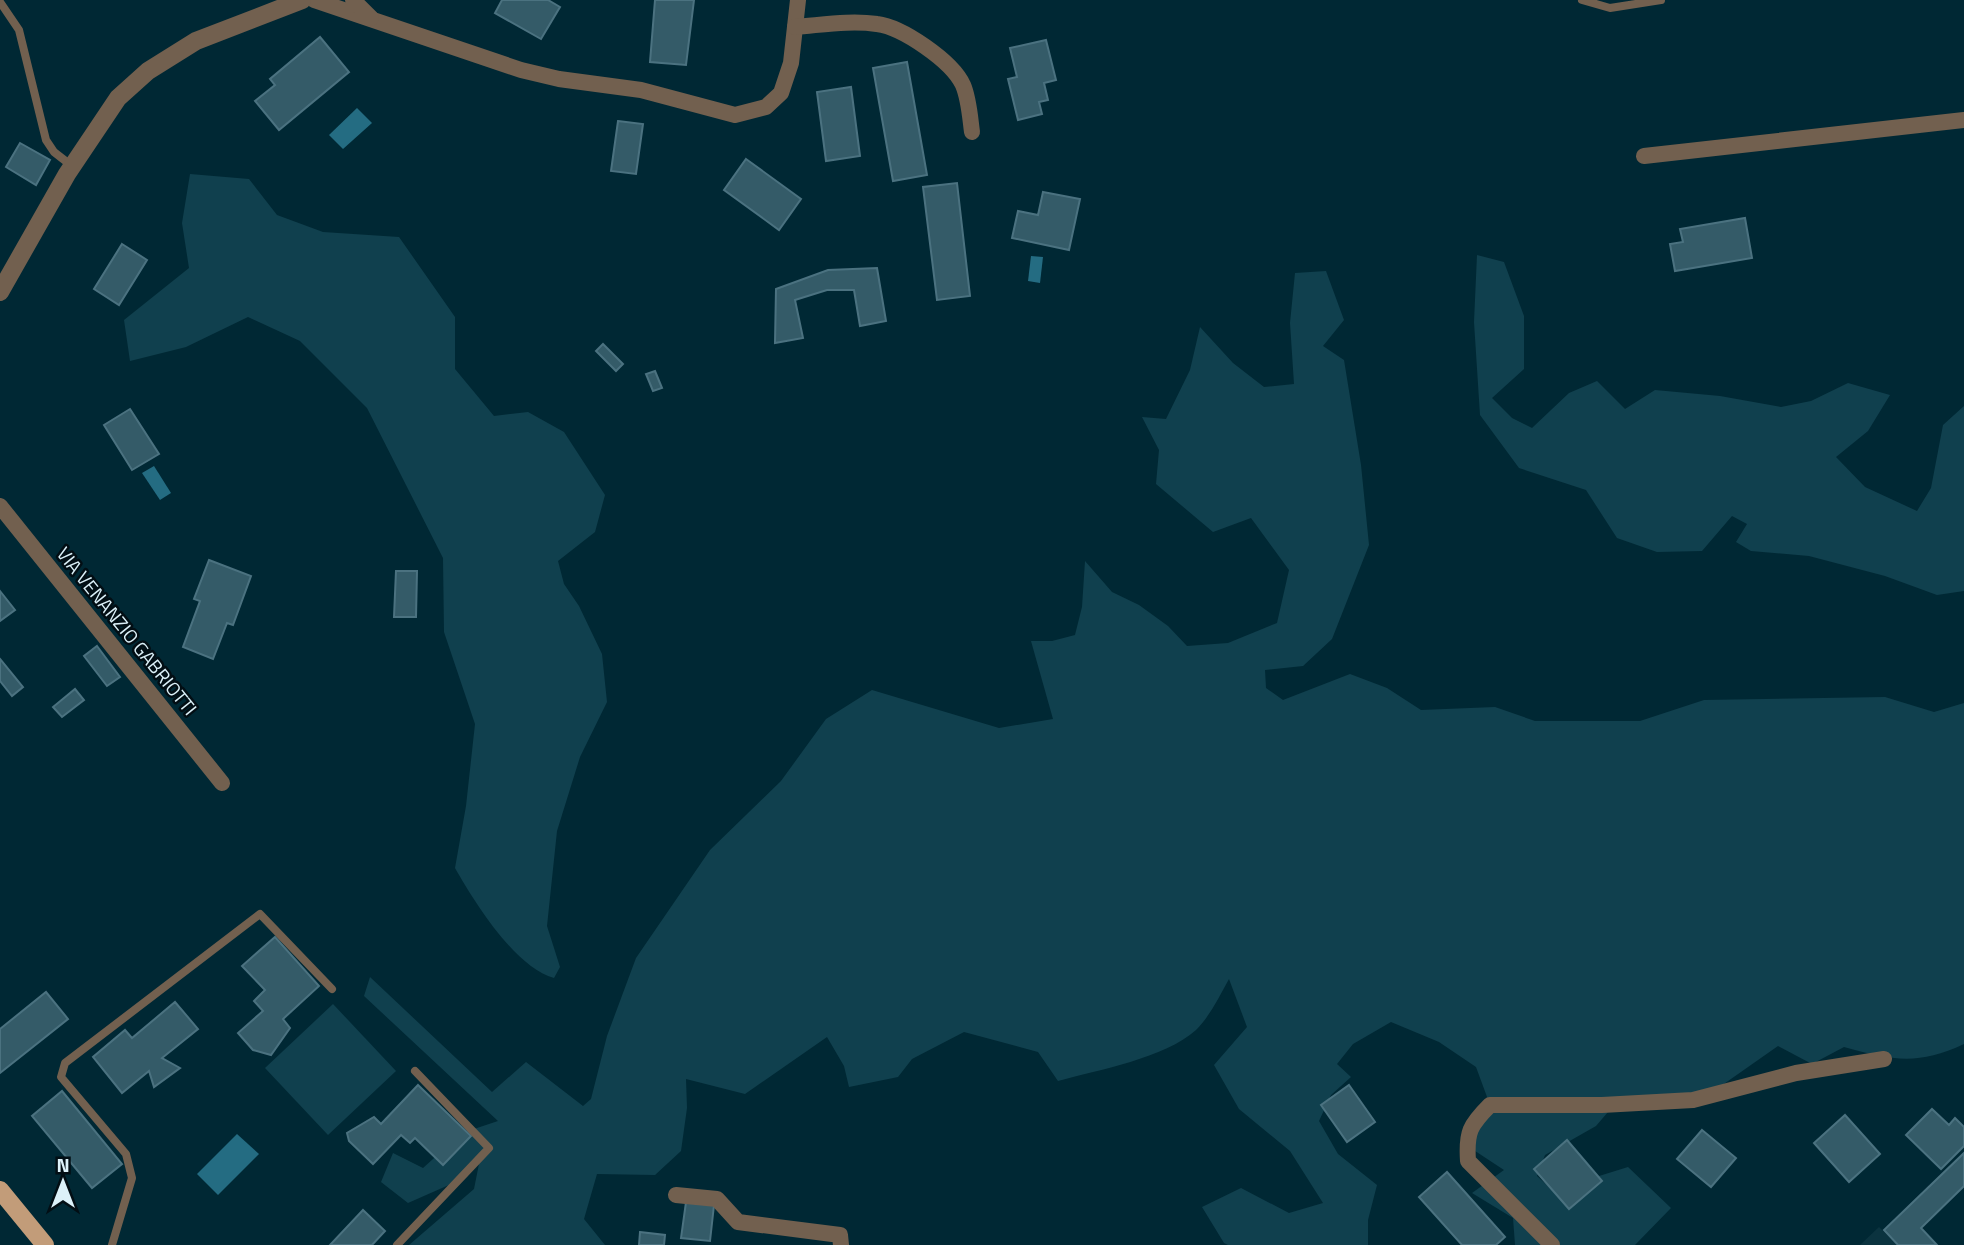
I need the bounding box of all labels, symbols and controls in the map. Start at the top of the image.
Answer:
street label: VIA VENANZIO GABRIOTTI [50,540,205,721]
north arrow [28,1147,98,1217]
text: N [56,1150,70,1179]

